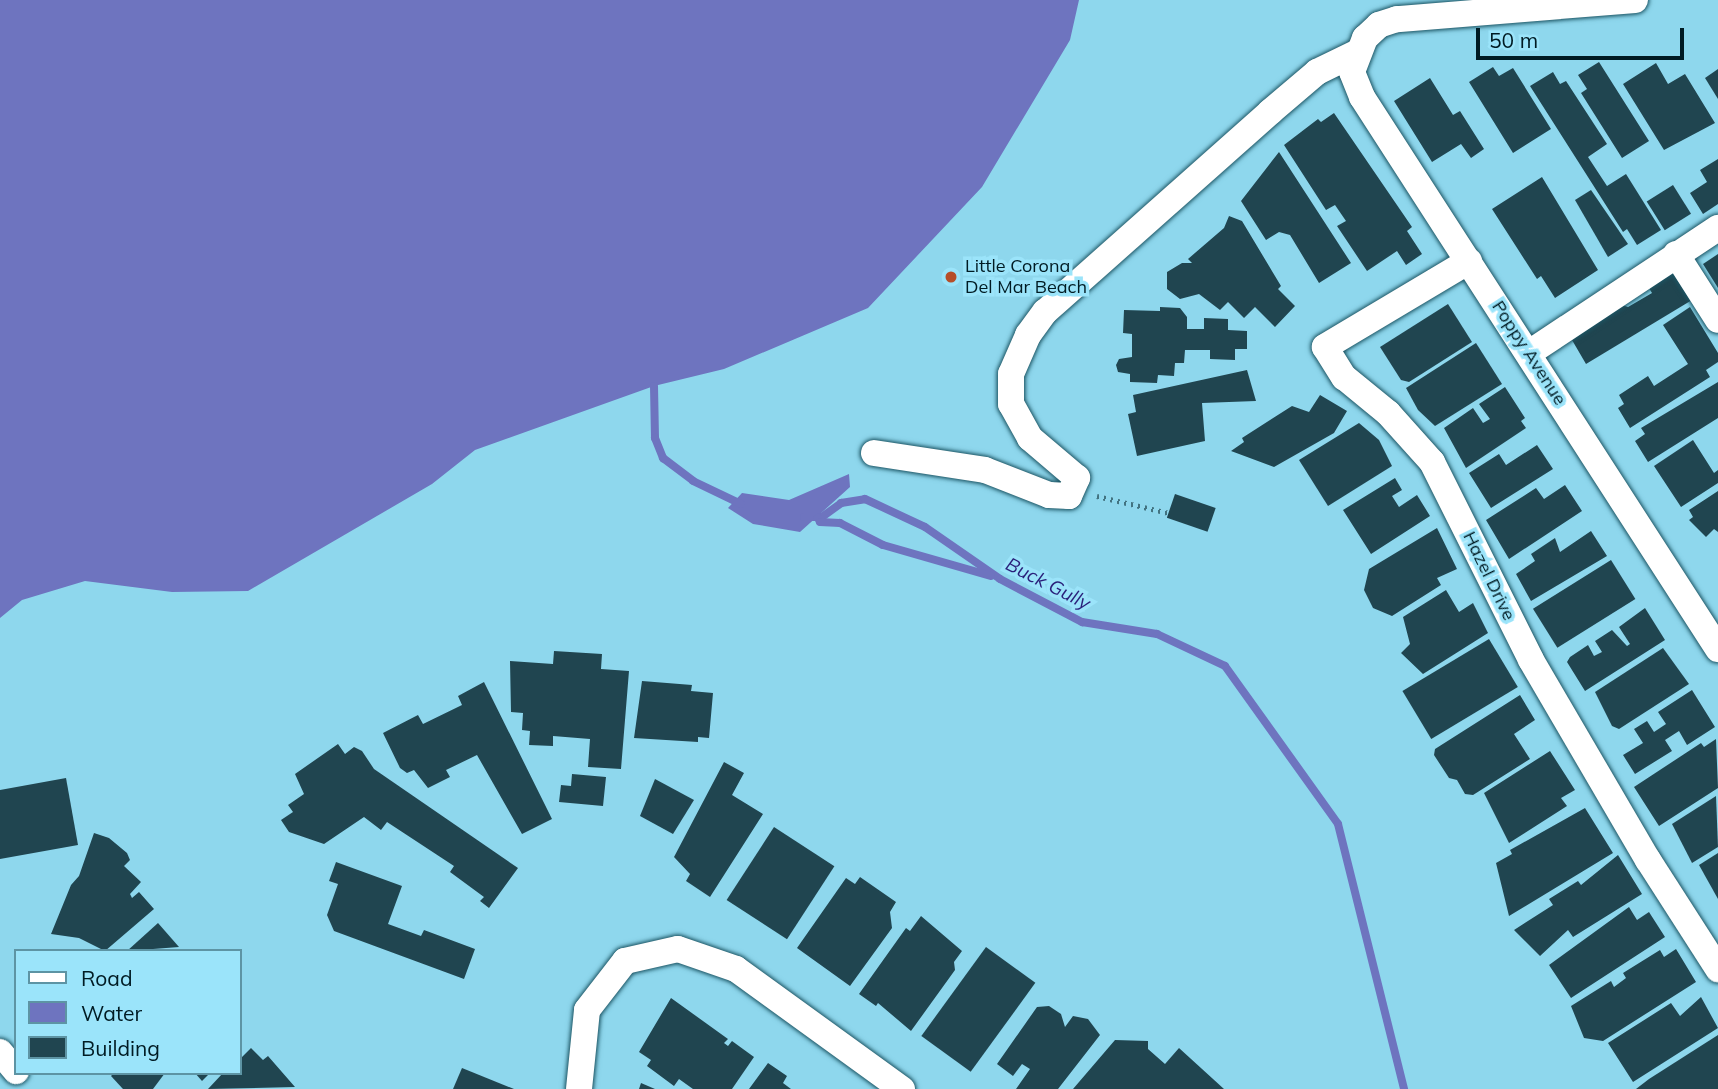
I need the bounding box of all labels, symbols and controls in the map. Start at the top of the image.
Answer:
scale bar [1480,14,1688,58]
text: 50 m [1489,27,1538,53]
place label: Little Corona Del Mar Beach [965,256,1087,298]
marker: Little Corona Del Mar Beach [943,269,959,285]
street label: Poppy Avenue [1487,297,1571,409]
street label: Hazel Drive [1458,528,1520,624]
water label: Buck Gully [1002,553,1094,615]
legend [14,949,242,1075]
text: Road [81,965,132,991]
text: Water [81,1000,142,1026]
text: Building [81,1035,160,1061]

